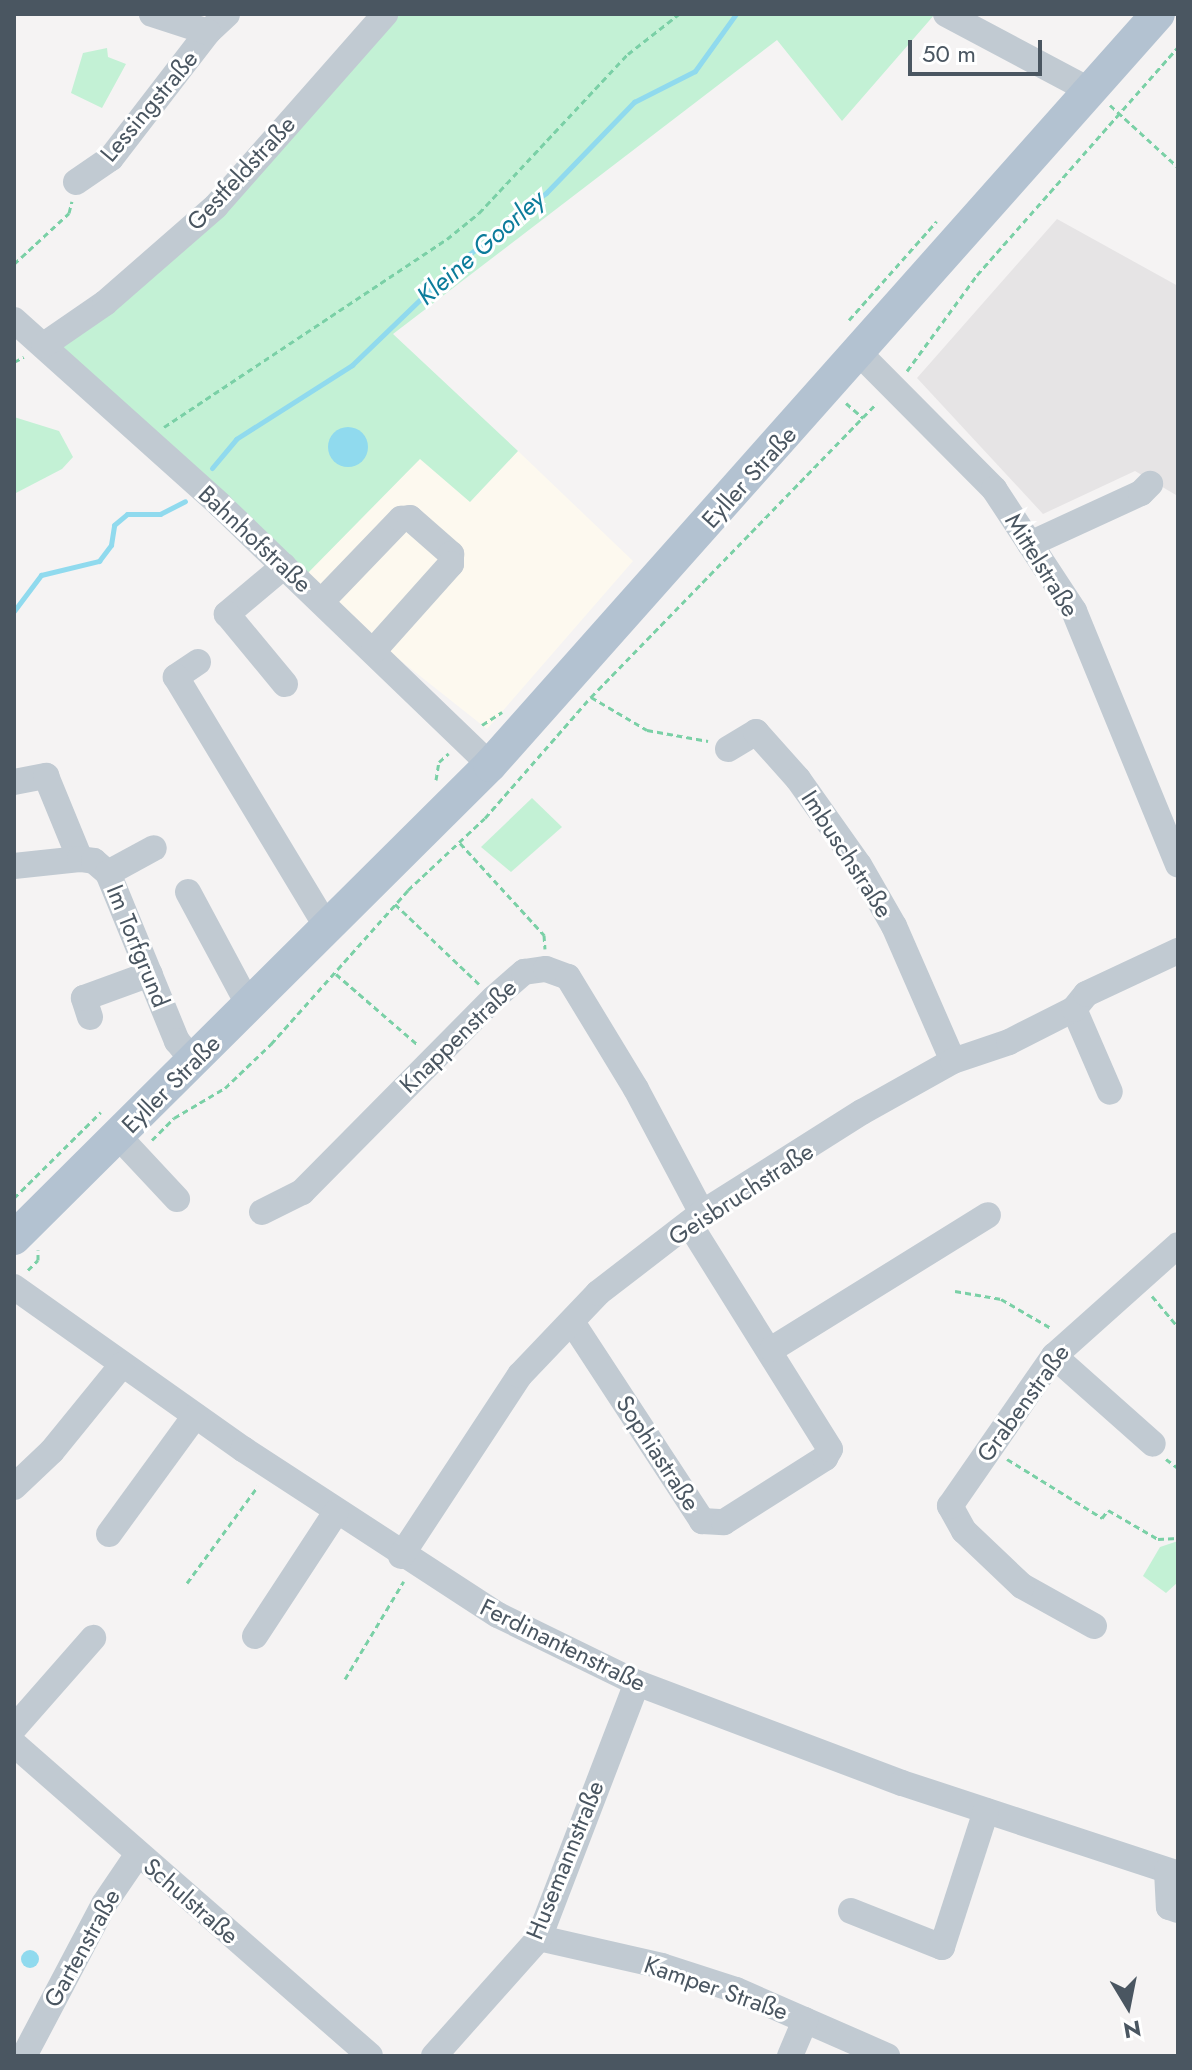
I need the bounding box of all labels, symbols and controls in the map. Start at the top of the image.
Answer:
scale bar [912,24,1046,74]
text: 50 m [922,36,976,71]
street label: Lessingstraße [94,45,204,167]
street label: Gestfeldstraße [181,110,301,236]
water label: Kleine Goorley [411,184,551,312]
street label: Eyller Straße [696,420,802,534]
street label: Bahnhofstraße [193,479,317,599]
street label: Mittelstraße [999,508,1085,622]
street label: Imbuschstraße [795,785,899,923]
street label: Im Torfgrund [100,881,176,1011]
street label: Knappenstraße [394,973,522,1099]
street label: Eyller Straße [116,1029,226,1139]
street label: Geisbruchstraße [663,1137,819,1251]
street label: Grabenstraße [971,1339,1075,1467]
street label: Sophiastraße [610,1390,706,1516]
street label: Ferdinantenstraße [476,1593,650,1697]
street label: Husemannstraße [520,1777,610,1943]
street label: Schulstraße [138,1852,244,1950]
street label: Gartenstraße [38,1884,126,2012]
street label: Kamper Straße [640,1950,792,2026]
north arrow [1088,1966,1168,2046]
text: N [1121,2012,1144,2047]

